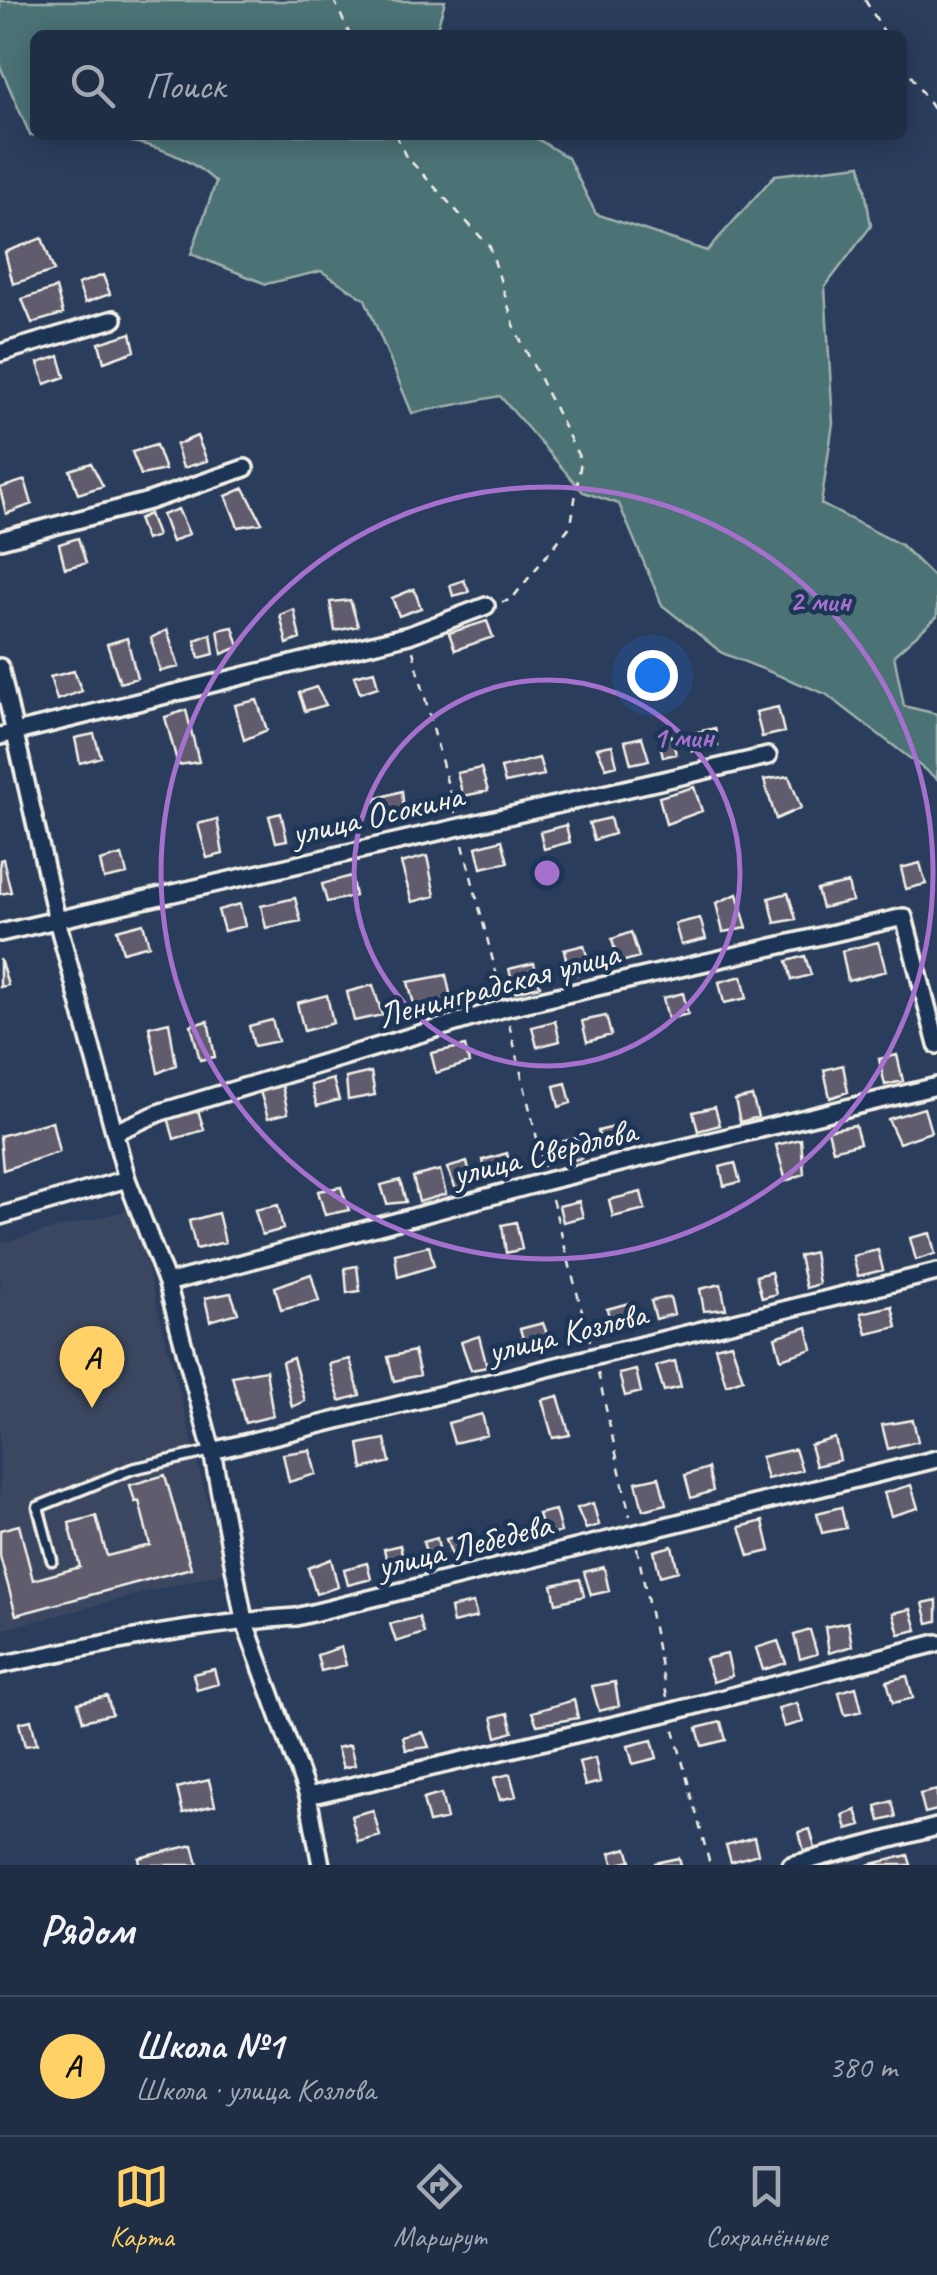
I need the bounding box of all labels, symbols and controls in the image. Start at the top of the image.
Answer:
search box [30,30,907,140]
icon: search [65,58,120,113]
text: Поиск [145,62,225,109]
text: 2 мин [790,582,852,620]
your location [627,650,678,701]
text: 1 мин [653,718,715,756]
street label: улица Осокина [285,772,470,856]
centre of rings [529,855,565,891]
street label: Ленинградская улица [373,930,625,1038]
street label: улица Свердлова [446,1107,643,1197]
street label: улица Козлова [481,1290,654,1374]
pin: A [59,1326,124,1408]
street label: улица Лебедева [370,1501,559,1589]
text: Рядом [40,1904,134,1957]
text: Школа №1 [135,2022,283,2069]
text: A [64,2046,81,2087]
text: 380 m [828,2046,897,2087]
text: Школа · улица Козлова [135,2069,375,2110]
tab: Карта [110,2159,174,2254]
tab: Маршрут [394,2159,486,2254]
tab: Сохранённые [706,2159,827,2254]

